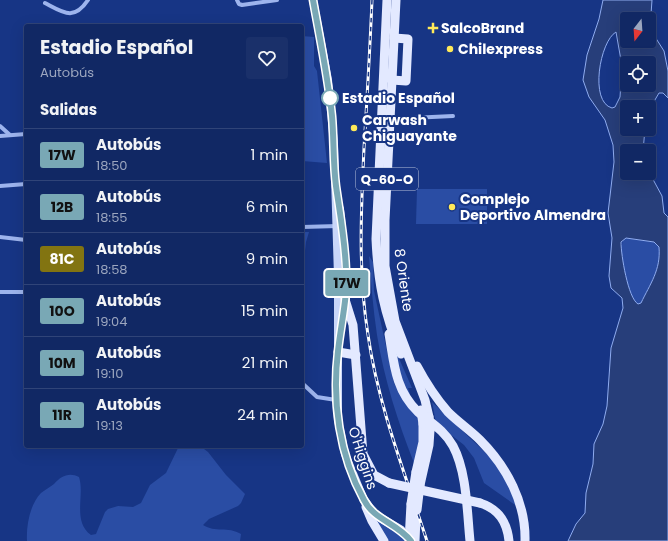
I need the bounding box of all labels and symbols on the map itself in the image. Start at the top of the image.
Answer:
north arrow [620,12,656,48]
place label: SalcoBrand [441,18,524,38]
marker: SalcoBrand [428,23,438,33]
place label: Chilexpress [458,39,543,59]
marker: Chilexpress [445,44,455,54]
place label: Estadio Español [342,88,455,108]
marker: Estadio Español [321,89,339,107]
place label: Carwash Chiguayante [362,110,457,146]
marker: Carwash Chiguayante [349,123,359,133]
road number: Q-60-O [356,168,418,190]
place label: Complejo Deportivo Almendra [460,189,606,225]
marker: Complejo Deportivo Almendra [447,202,457,212]
street label: 8 Oriente [390,247,418,313]
line badge: 17W [324,270,370,296]
street label: O'Higgins [343,424,383,492]

